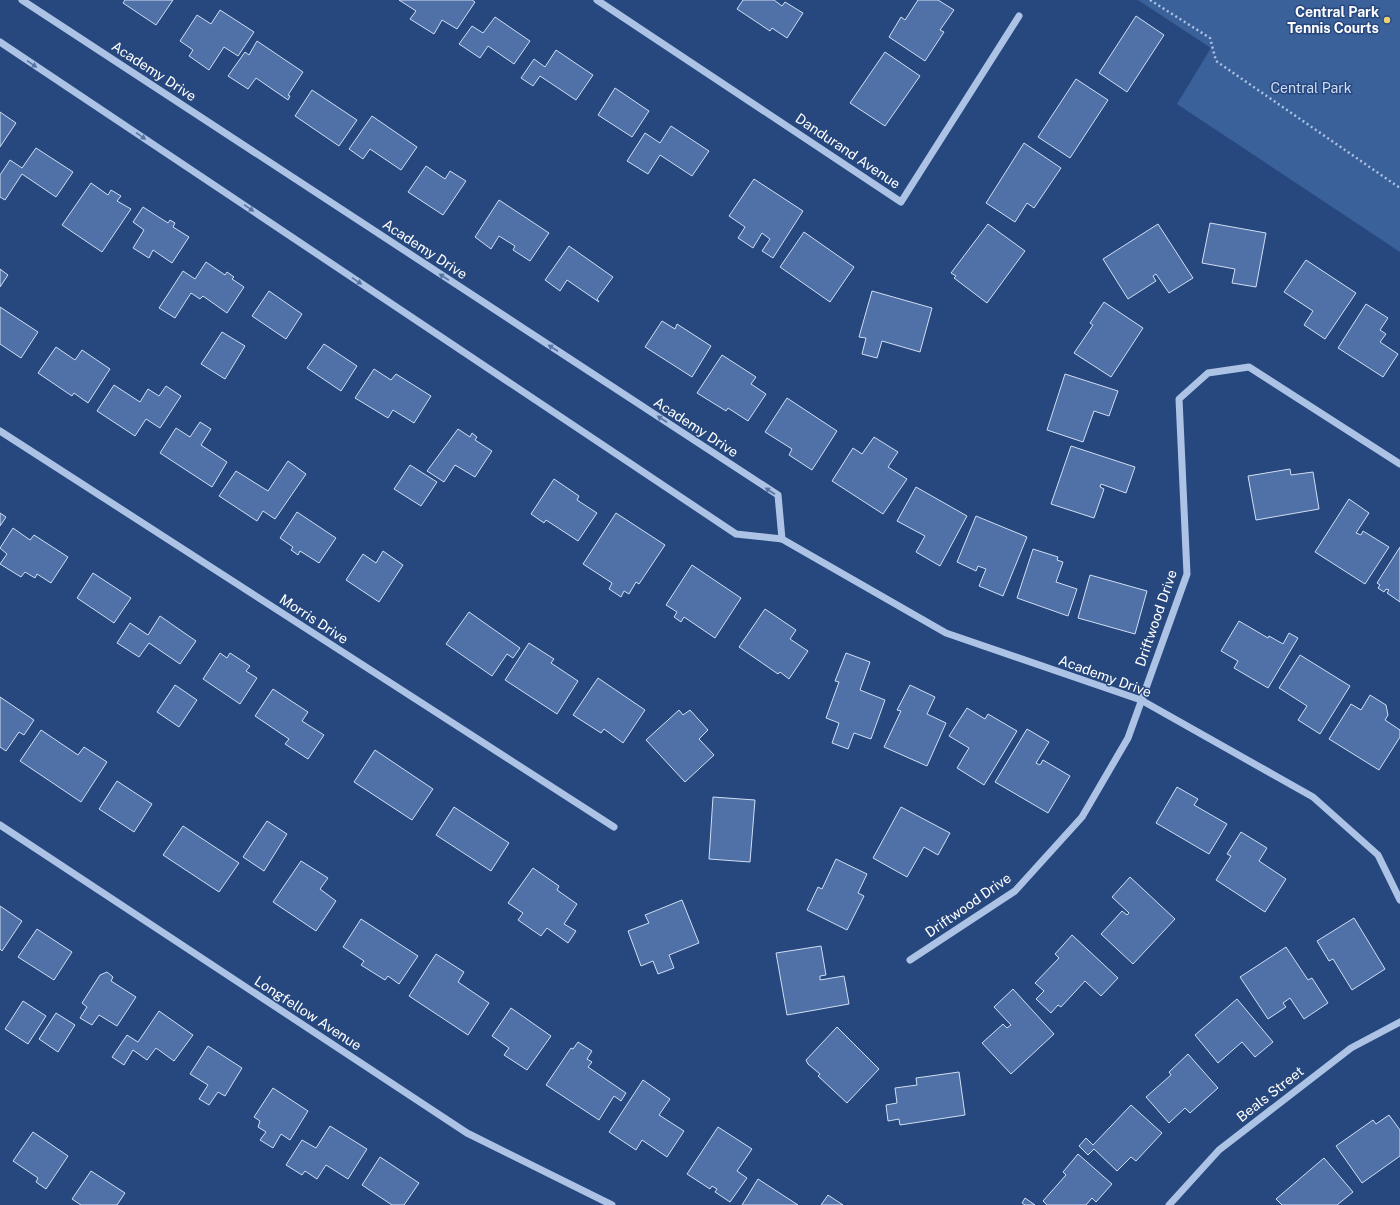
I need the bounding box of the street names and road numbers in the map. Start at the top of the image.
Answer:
street label: Academy Drive [109,38,199,104]
street label: Dandurand Avenue [793,110,904,192]
street label: Academy Drive [380,216,470,282]
street label: Academy Drive [651,394,741,460]
street label: Driftwood Drive [1132,568,1180,668]
street label: Morris Drive [277,591,351,647]
street label: Academy Drive [1056,652,1154,700]
street label: Driftwood Drive [922,869,1014,941]
street label: Longfellow Avenue [252,972,364,1054]
street label: Beals Street [1233,1063,1307,1125]

